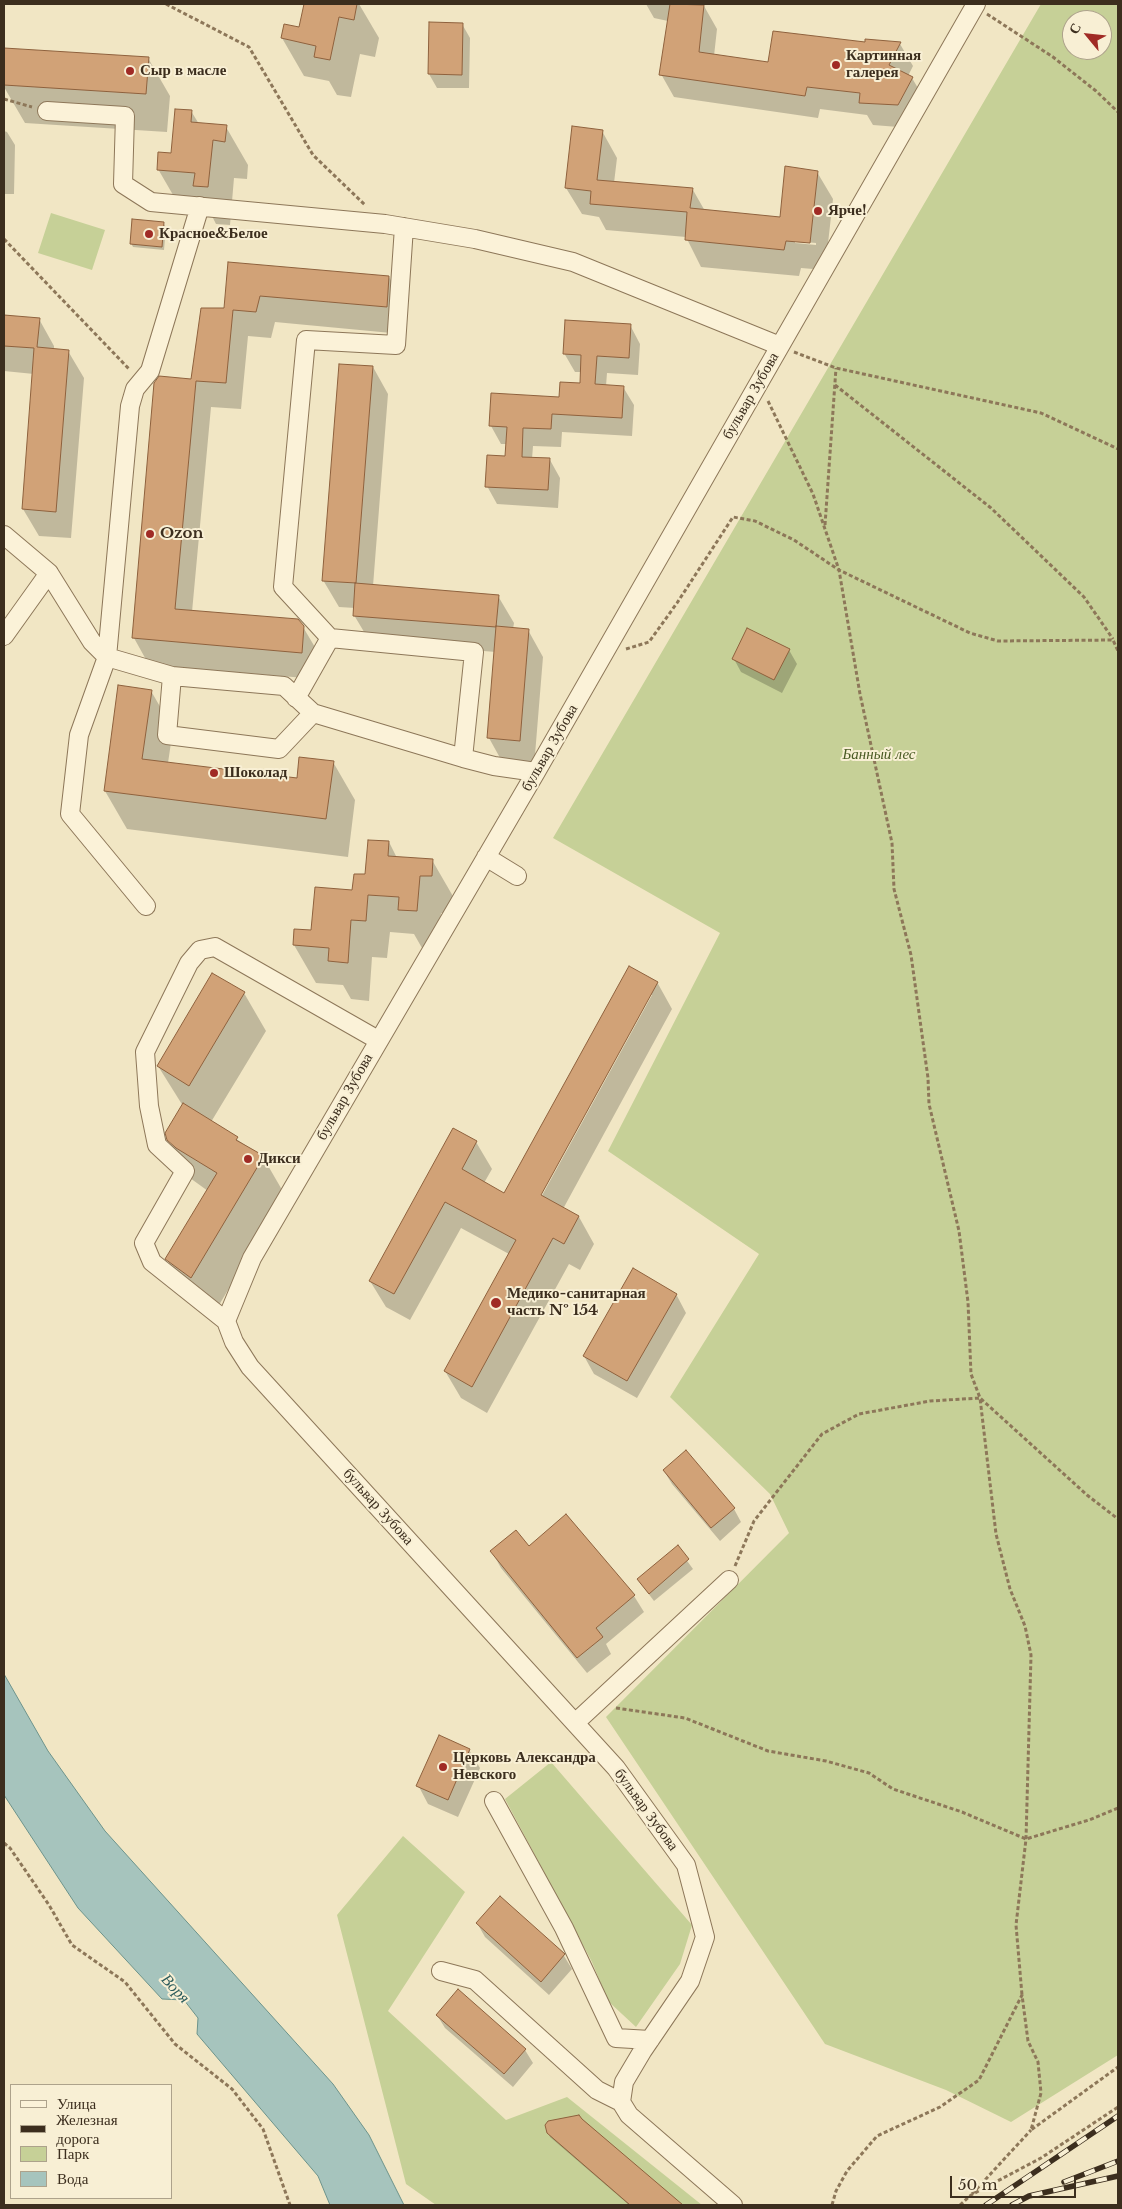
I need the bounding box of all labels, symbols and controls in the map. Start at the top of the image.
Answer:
north arrow [1062,10,1112,60]
text: С [1064,20,1085,37]
place label: Картинная галерея [846,47,921,82]
marker: Картинная галерея [830,59,842,71]
place label: Сыр в масле [140,62,226,80]
marker: Сыр в масле [124,65,136,77]
place label: Ярче! [828,202,867,220]
marker: Ярче! [812,205,824,217]
place label: Красное&Белое [159,225,268,243]
marker: Красное&Белое [143,228,155,240]
street label: бульвар Зубова [719,349,783,443]
place label: Ozon [160,525,203,543]
marker: Ozon [144,528,156,540]
street label: бульвар Зубова [518,701,582,795]
park label: Банный лес [842,746,916,764]
place label: Шоколад [224,764,287,782]
marker: Шоколад [208,767,220,779]
street label: бульвар Зубова [313,1050,377,1144]
place label: Дикси [258,1150,301,1168]
marker: Дикси [242,1153,254,1165]
place label: Медико-санитарная часть № 154 [507,1285,646,1320]
marker: Медико-санитарная часть № 154 [489,1296,503,1310]
street label: бульвар Зубова [339,1465,417,1549]
place label: Церковь Александра Невского [453,1749,596,1784]
marker: Церковь Александра Невского [437,1761,449,1773]
street label: бульвар Зубова [610,1765,682,1855]
water label: Воря [157,1970,193,2008]
legend [10,2084,172,2199]
text: Улица [57,2094,96,2113]
text: Железная дорога [56,2110,118,2148]
text: Парк [57,2144,89,2163]
scale bar [952,2166,1078,2198]
text: Вода [57,2169,88,2188]
text: 50 m [958,2175,998,2194]

